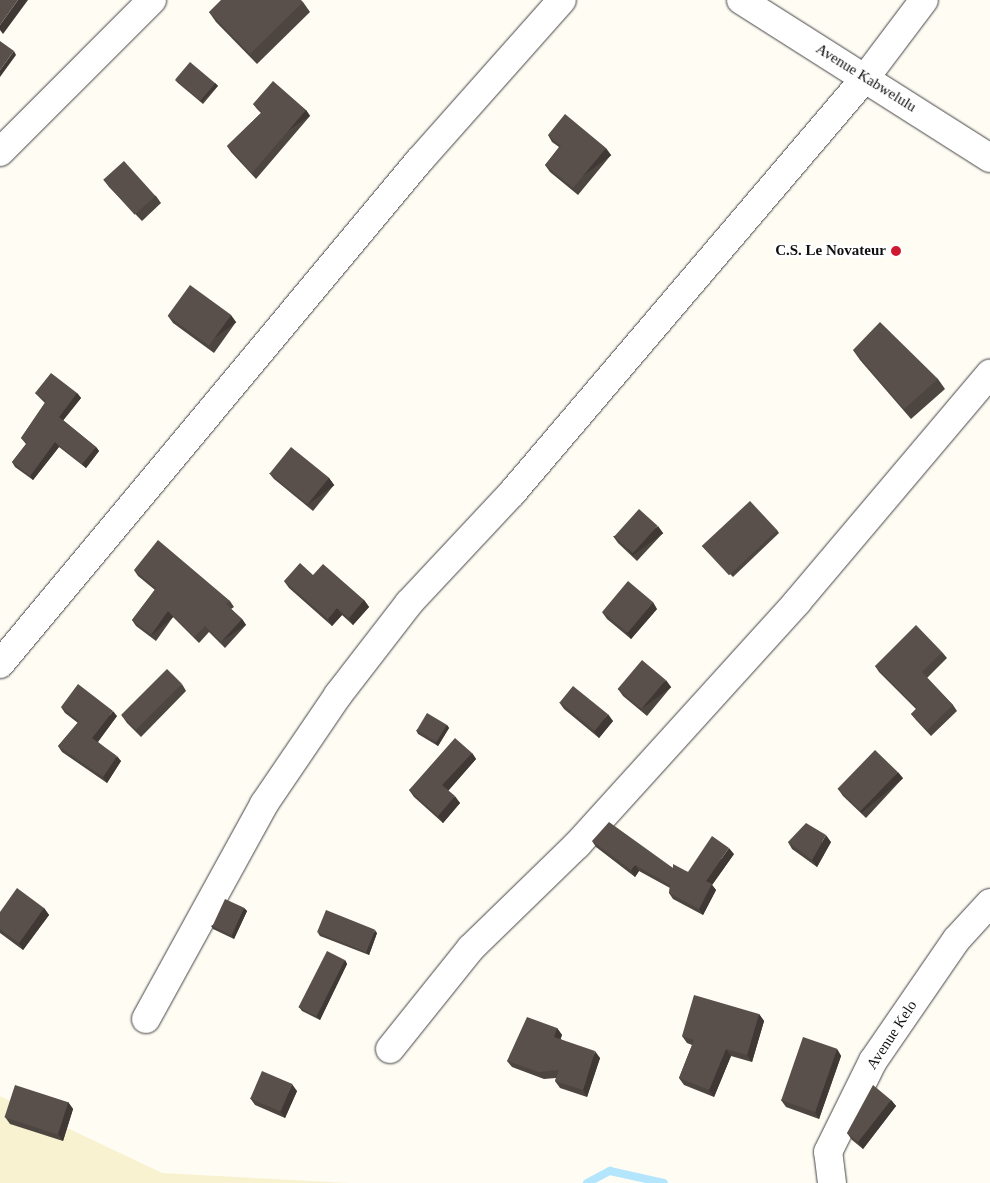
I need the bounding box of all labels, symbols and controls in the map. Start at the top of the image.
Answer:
street label: Avenue Kabwelulu [812,40,920,116]
place label: C.S. Le Novateur [775,242,886,260]
marker: C.S. Le Novateur [890,245,902,257]
street label: Avenue Kelo [863,997,921,1073]

